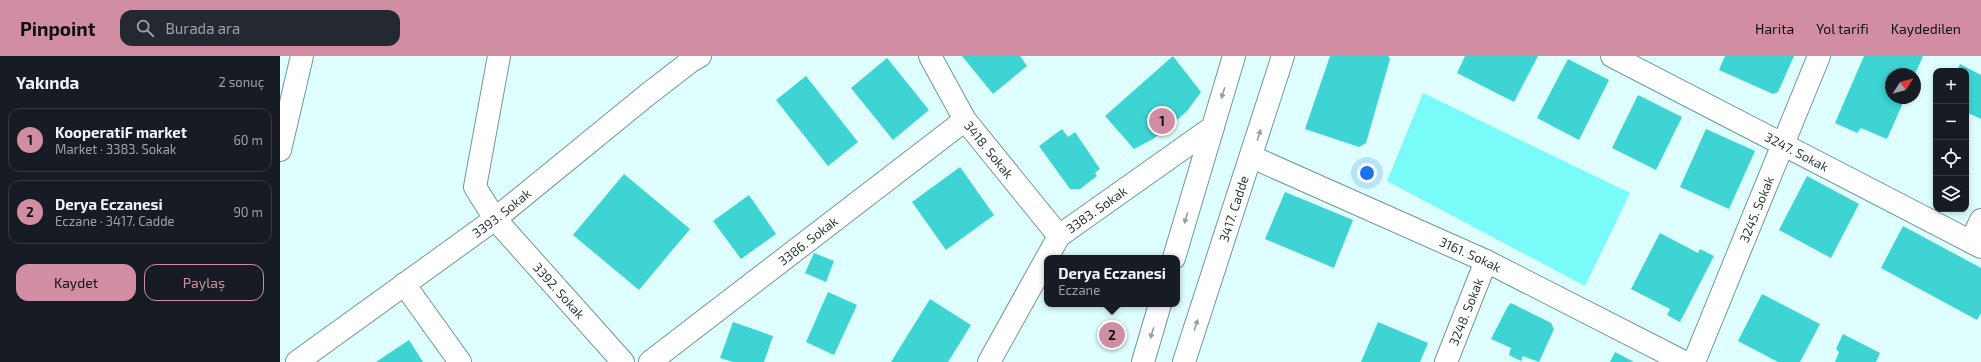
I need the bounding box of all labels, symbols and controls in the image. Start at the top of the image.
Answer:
search box [120,10,400,46]
text: Pinpoint [20,17,96,40]
icon: search [134,17,156,39]
text: Burada ara [166,19,240,37]
text: Harita [1755,20,1794,37]
text: Yol tarifi [1816,20,1869,37]
text: Kaydedilen [1891,20,1961,37]
north arrow [1885,68,1921,104]
map controls [1933,68,1969,212]
button: + [1933,68,1969,104]
text: Yakında [16,72,79,92]
text: 2 sonuç [218,74,264,90]
one-way arrow [1220,88,1226,100]
button: − [1933,104,1969,140]
pin: 1 [1149,106,1175,136]
street label: 3418. Sokak [961,118,1017,182]
text: KooperatiF market [55,123,187,141]
one-way arrow [1256,129,1262,141]
street label: 3247. Sokak [1762,129,1832,175]
text: 1 [27,132,33,148]
text: 60 m [233,132,263,148]
button: locate [1933,140,1969,176]
text: Market · 3383. Sokak [55,141,176,157]
your location [1357,163,1377,183]
street label: 3245. Sokak [1736,173,1777,245]
street label: 3417. Cadde [1215,174,1252,244]
button: layers [1933,176,1969,212]
street label: 3383. Sokak [1063,182,1130,236]
street label: 3393. Sokak [469,185,534,241]
text: Derya Eczanesi [55,195,163,213]
text: 2 [26,204,34,220]
text: 90 m [233,204,263,220]
one-way arrow [1183,212,1189,224]
text: Eczane · 3417. Cadde [55,213,175,229]
street label: 3386. Sokak [775,213,841,269]
street label: 3161. Sokak [1437,233,1504,276]
popup [1044,255,1180,307]
street label: 3392. Sokak [530,259,589,322]
button: Kaydet [16,264,136,301]
button: Paylaş [144,264,264,301]
text: Derya Eczanesi [1058,264,1166,282]
street label: 3248. Sokak [1445,275,1487,348]
text: Eczane [1058,282,1100,298]
one-way arrow [1193,319,1199,331]
pin: 2 [1099,320,1125,350]
one-way arrow [1149,327,1155,339]

